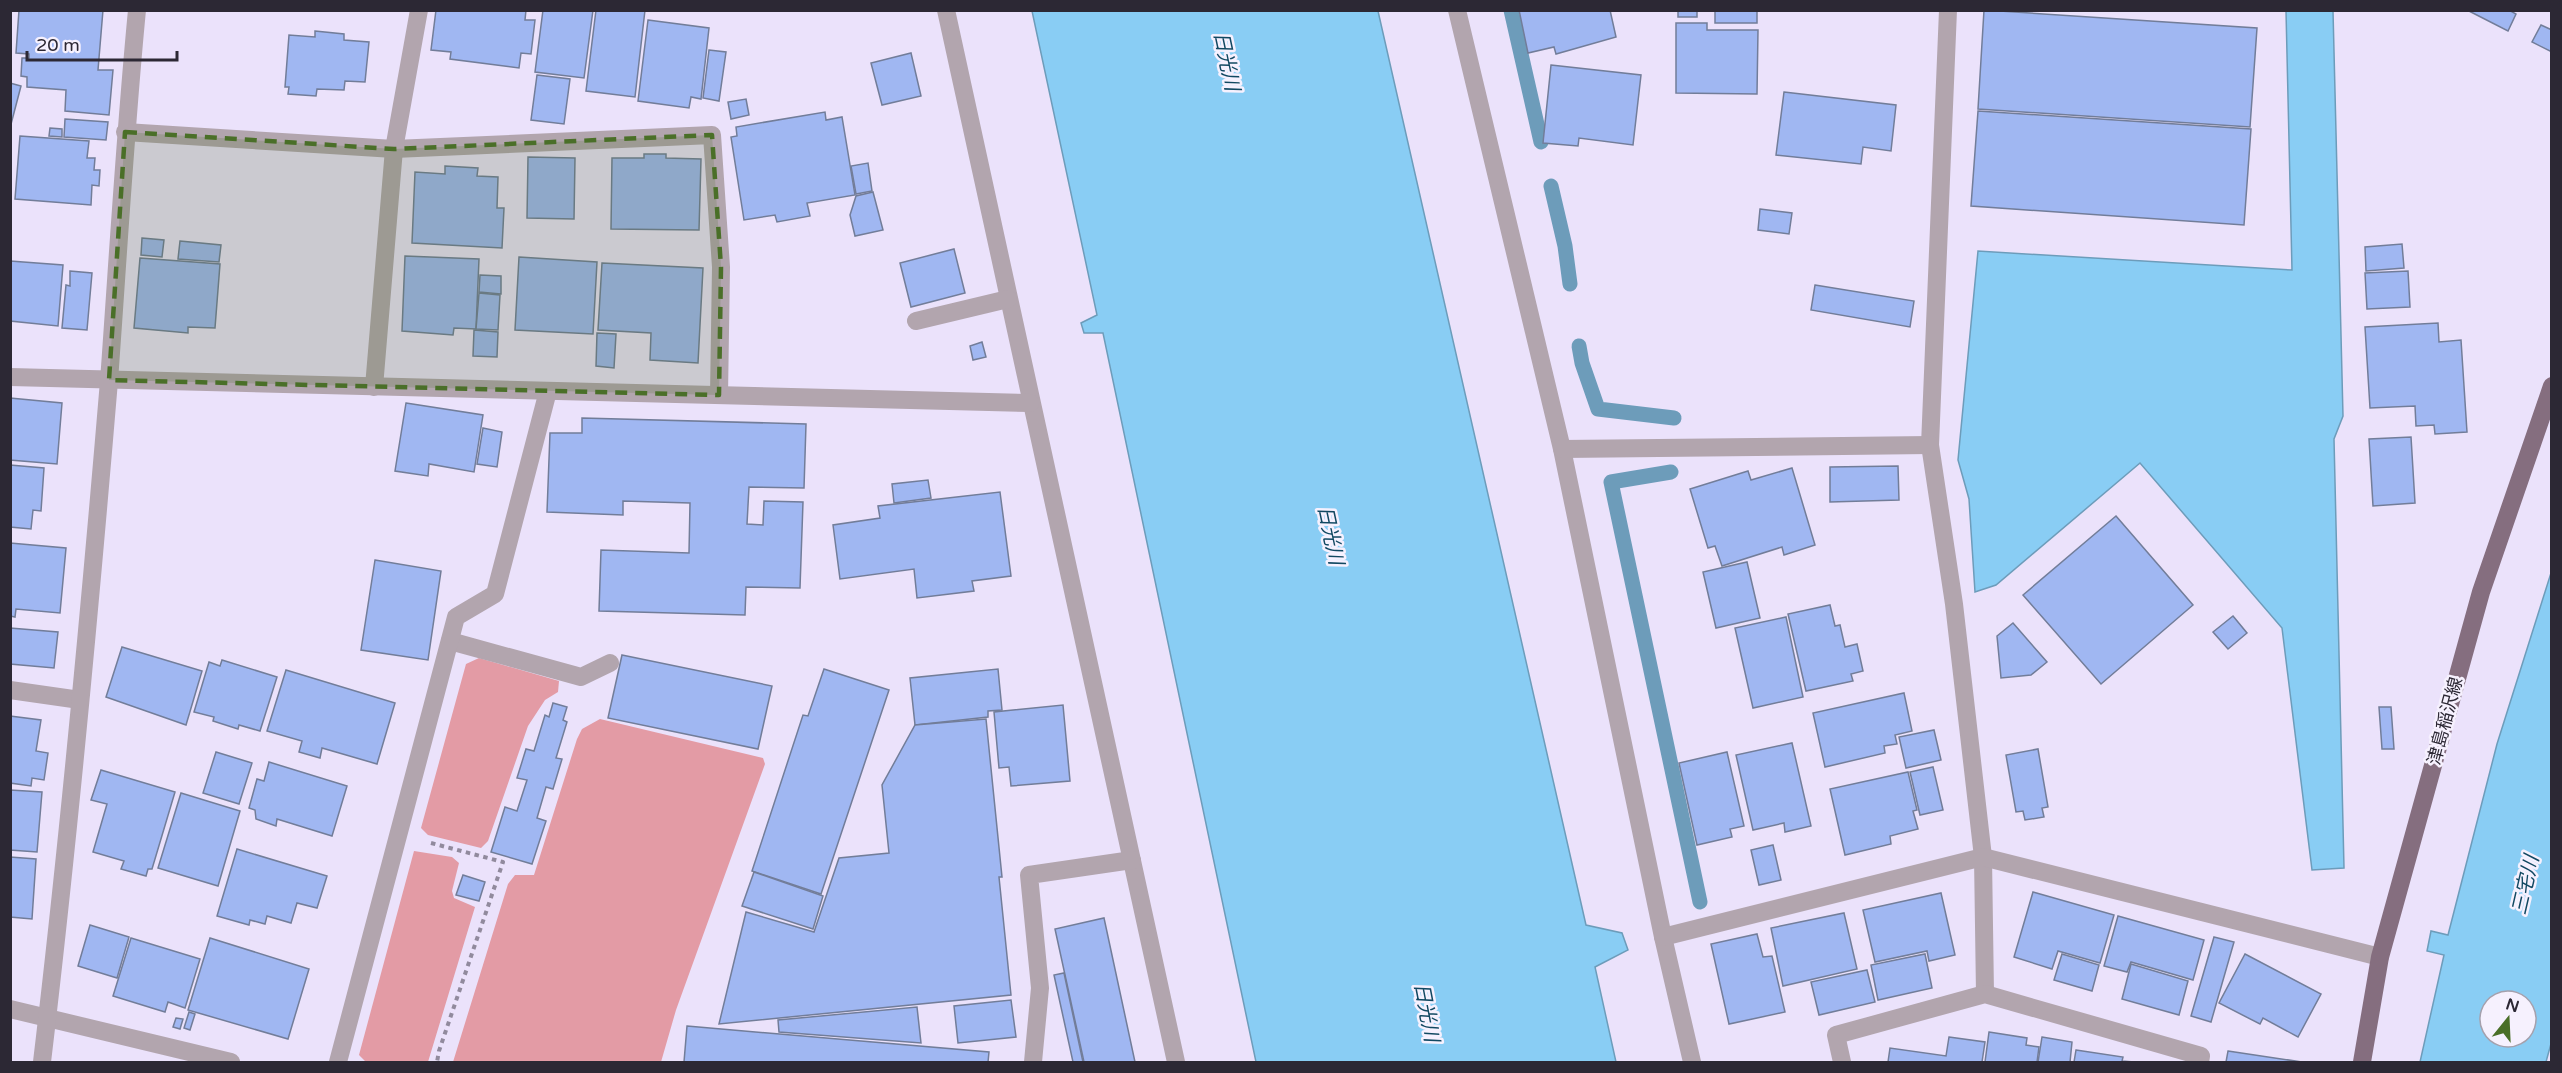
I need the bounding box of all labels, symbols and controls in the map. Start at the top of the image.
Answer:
scale bar [27,24,177,62]
water label: 日光川 [1208,29,1244,95]
text: 20 m [36,34,80,56]
water label: 日光川 [1312,503,1348,569]
street label: 津島稲沢線 [2423,675,2467,767]
water label: 三宅川 [2508,851,2545,917]
water label: 日光川 [1409,980,1444,1046]
north arrow [2478,989,2538,1049]
text: N [2503,994,2522,1017]

